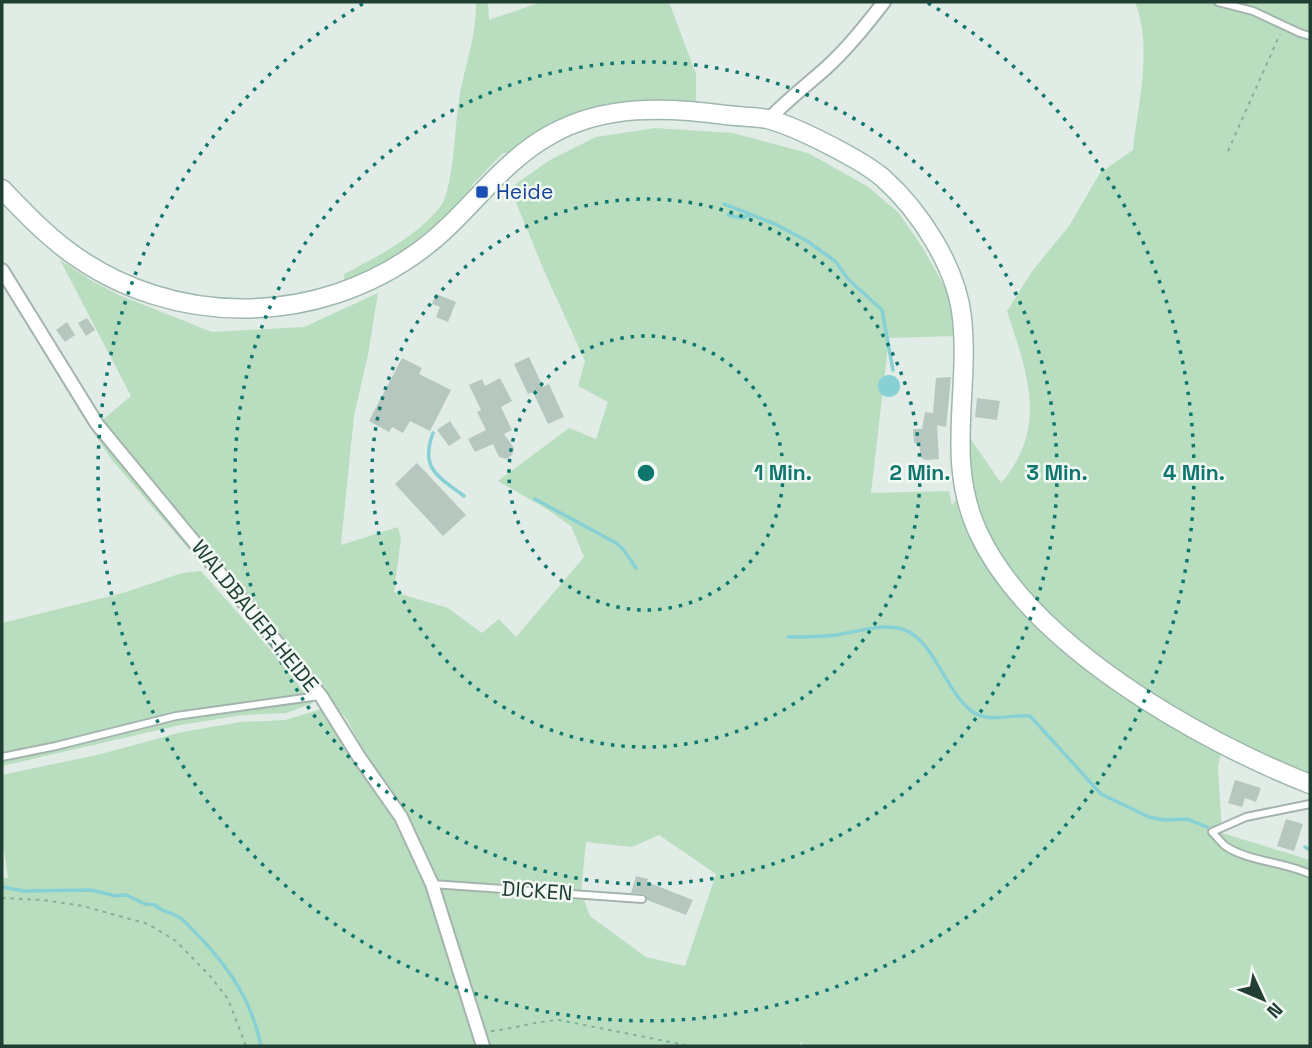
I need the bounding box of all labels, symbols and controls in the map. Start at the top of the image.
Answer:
place label: Heide [496,178,553,205]
marker: Heide [474,184,490,200]
text: 1 Min. [754,459,812,486]
text: 2 Min. [889,459,951,486]
text: 3 Min. [1026,459,1088,486]
text: 4 Min. [1163,459,1225,486]
centre of rings [634,461,658,485]
street label: WALDBAUER-HEIDE [186,534,325,697]
street label: DICKEN [501,875,573,906]
north arrow [1228,964,1298,1034]
text: N [1261,997,1288,1024]

